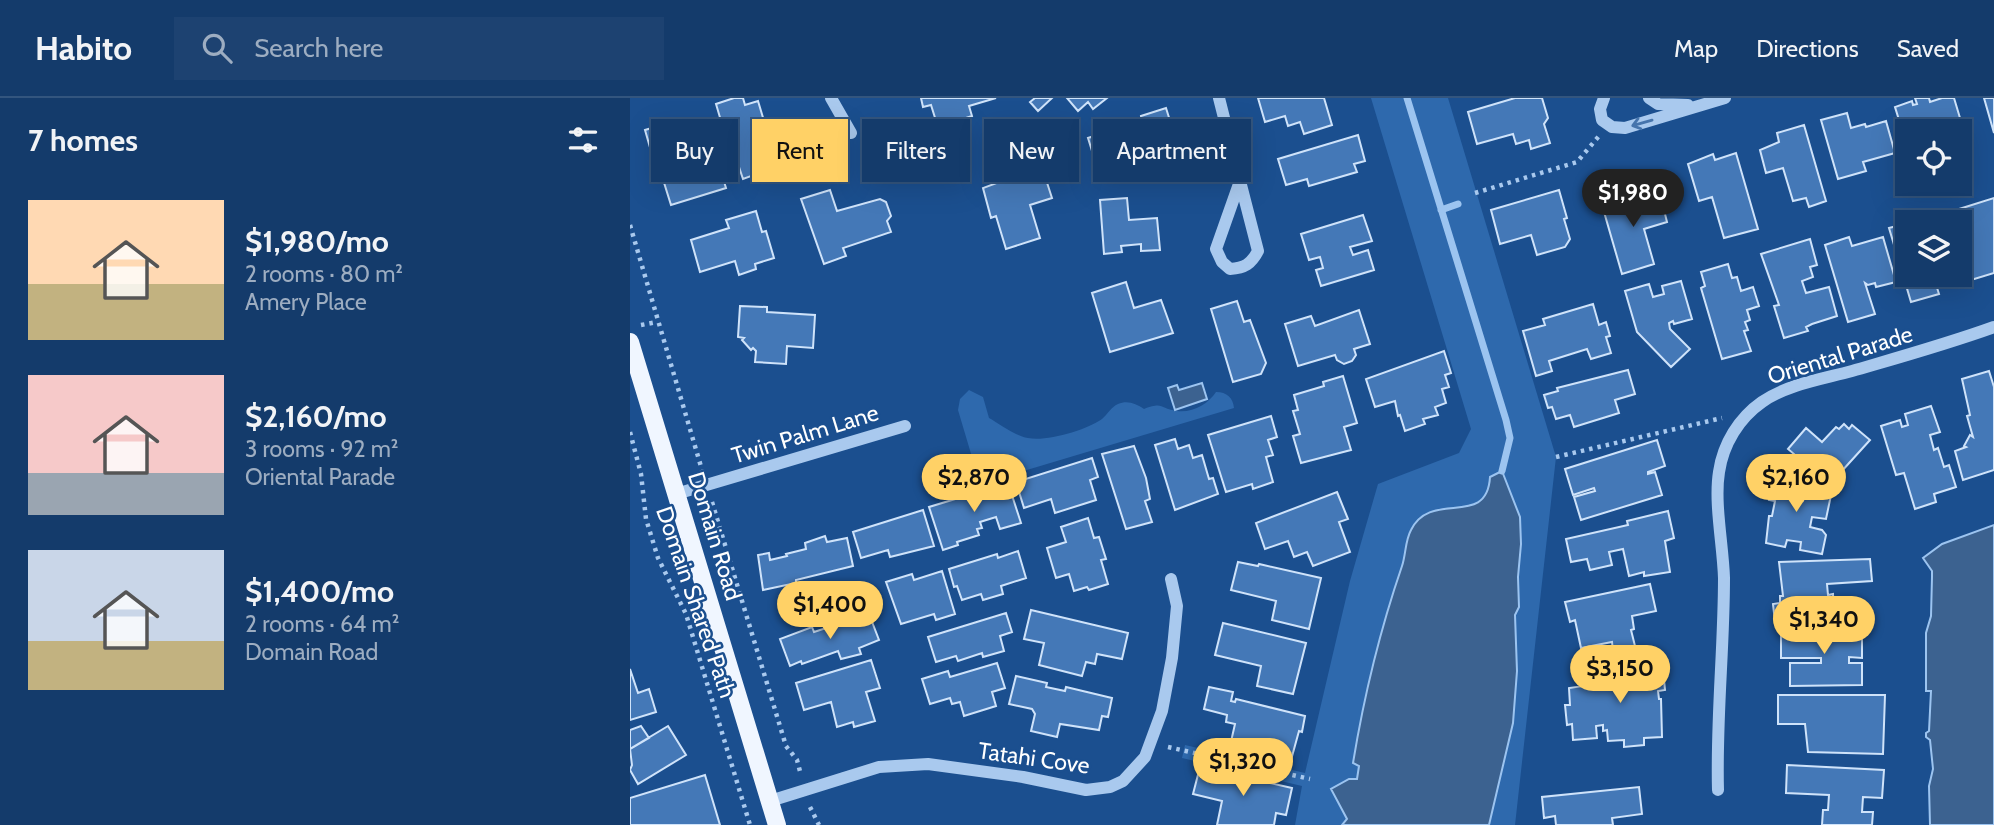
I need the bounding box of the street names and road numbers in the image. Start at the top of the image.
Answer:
street label: Oriental Parade [1764,320,1916,390]
street label: Twin Palm Lane [728,398,882,470]
street label: Domain Road [682,468,748,604]
street label: Domain Shared Path [650,503,742,701]
street label: Tatahi Cove [977,736,1092,780]

